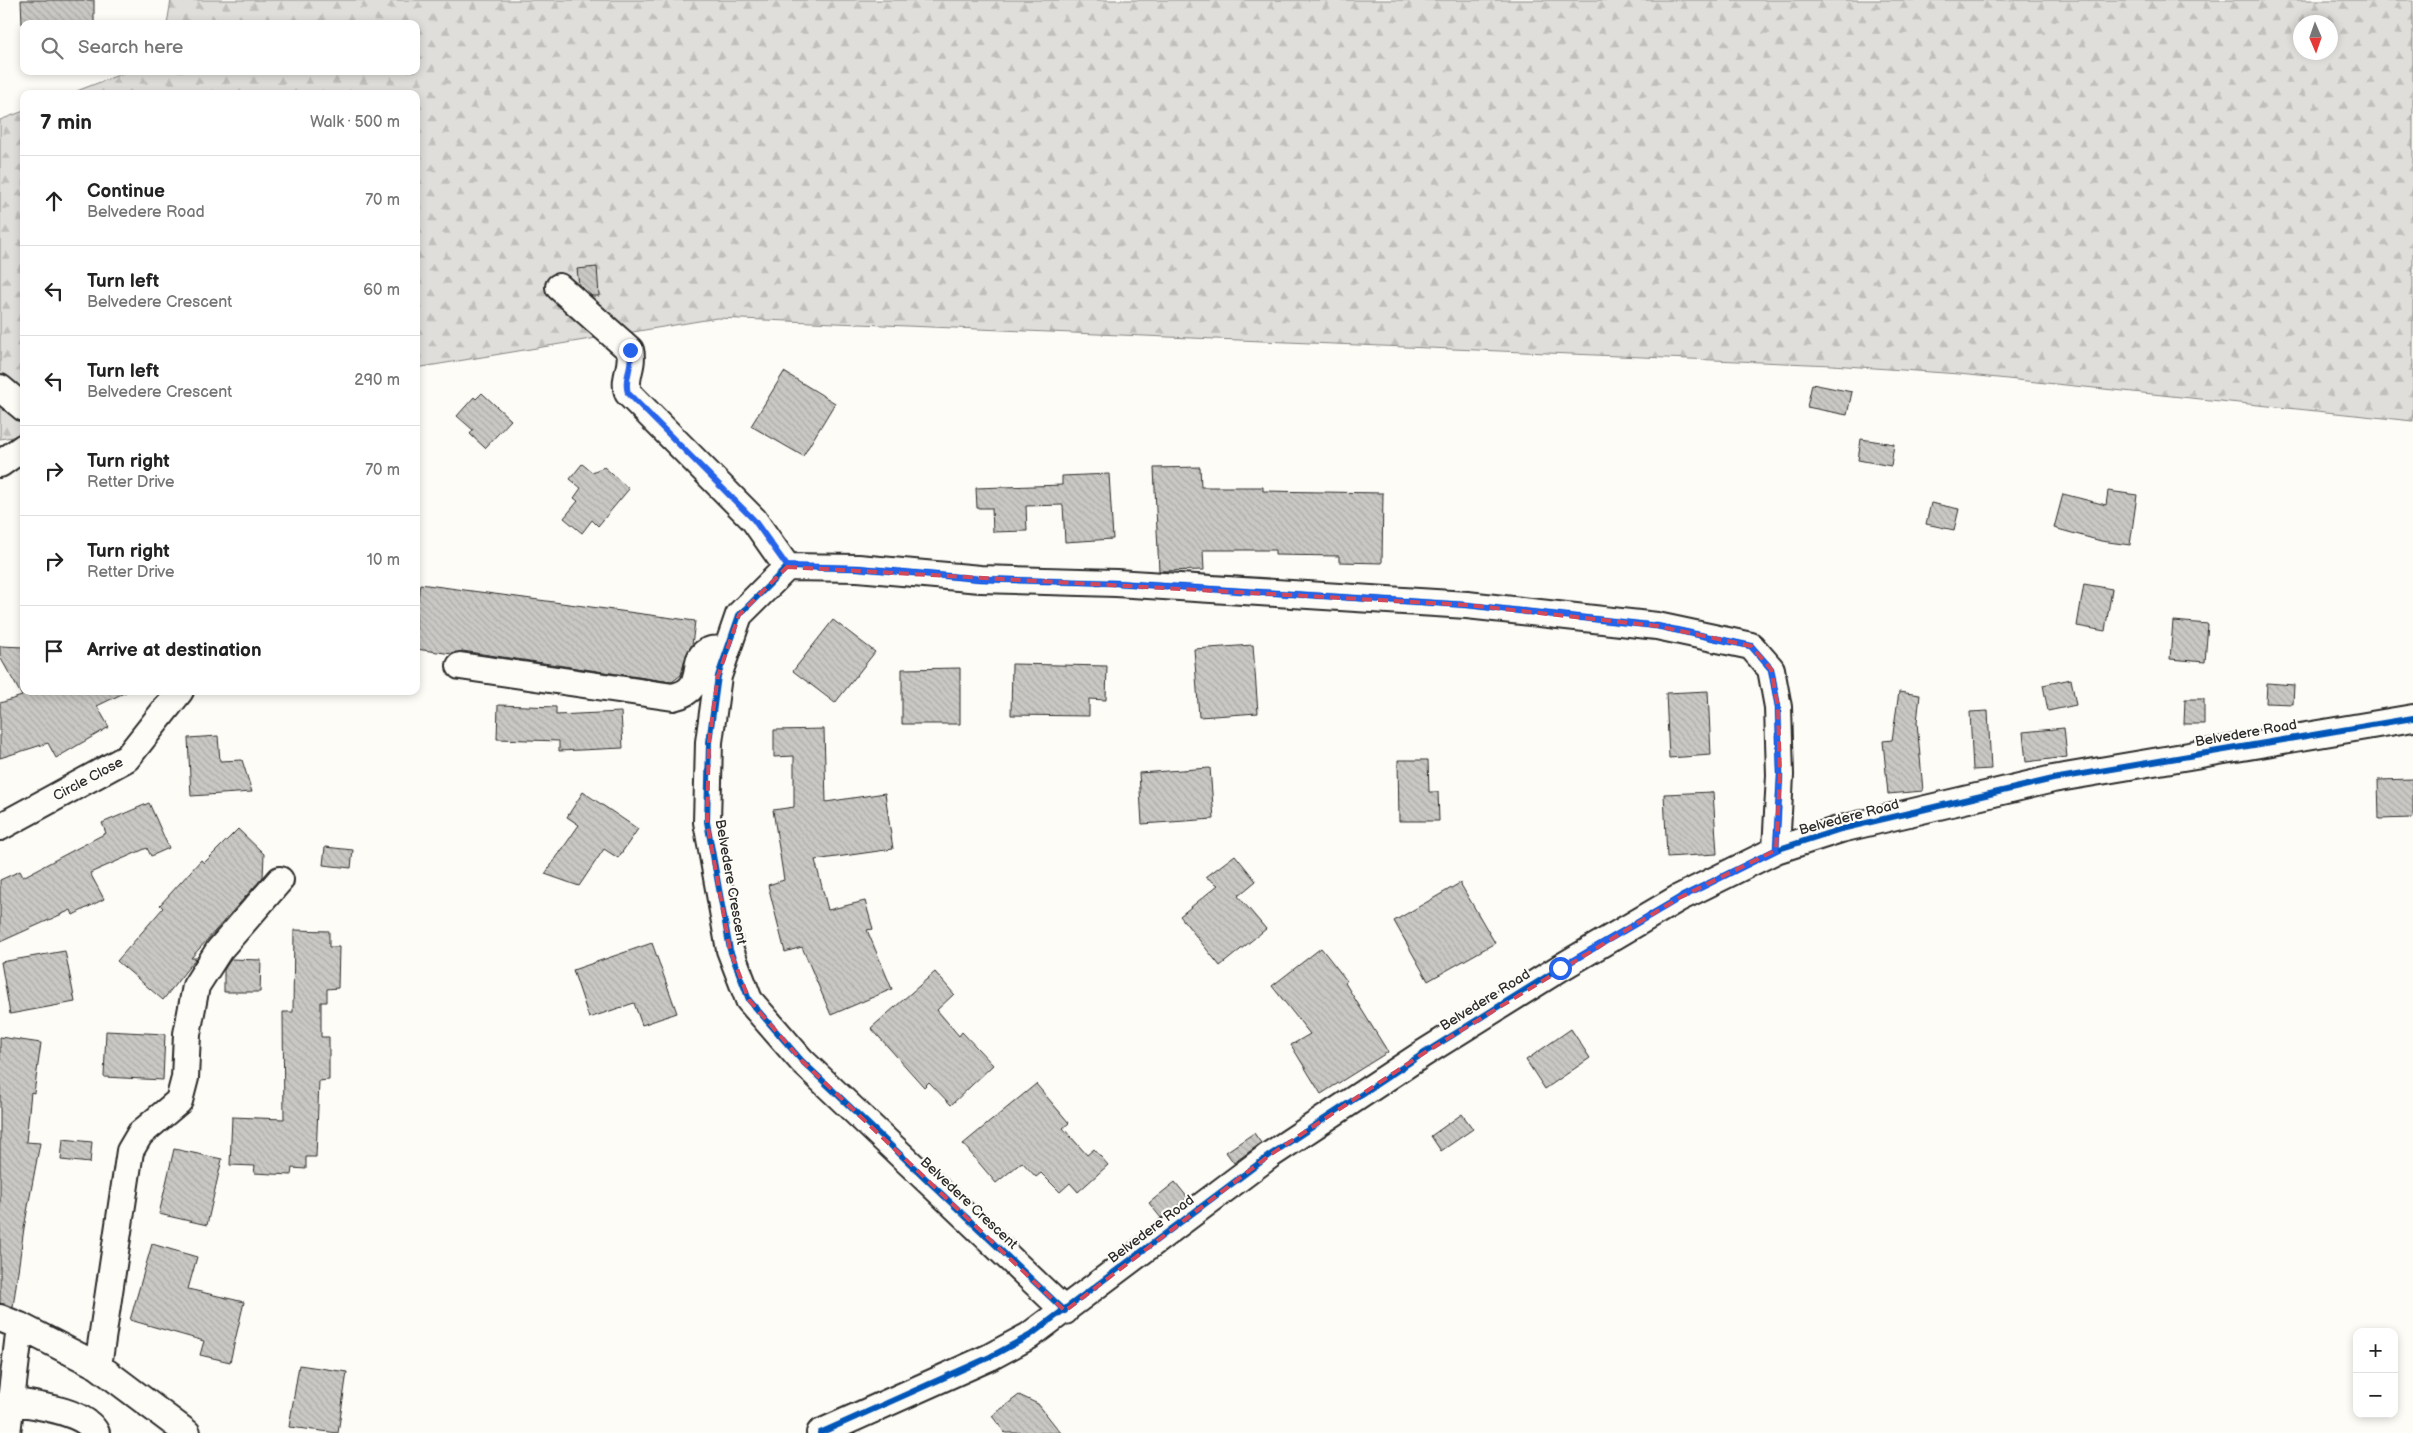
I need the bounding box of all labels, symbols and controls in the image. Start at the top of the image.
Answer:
north arrow [2293,15,2338,60]
search box [20,20,420,75]
icon: search [38,34,66,62]
text: Search here [78,36,183,59]
text: 7 min [40,110,92,135]
text: Walk · 500 m [310,113,400,132]
text: Continue [87,180,165,203]
icon: ahead [40,187,68,215]
text: 70 m [365,191,400,210]
text: Belvedere Road [87,203,205,222]
text: Turn left [87,270,159,293]
icon: left [40,277,68,305]
text: 60 m [363,281,400,300]
text: Belvedere Crescent [87,293,232,312]
route end [619,339,642,362]
text: Turn left [87,360,159,383]
icon: left [40,367,68,395]
text: 290 m [354,371,400,390]
text: Belvedere Crescent [87,383,232,402]
text: Turn right [87,450,170,473]
icon: right [40,457,68,485]
text: 70 m [365,461,400,480]
text: Retter Drive [87,473,174,492]
text: Turn right [87,540,170,563]
icon: right [40,547,68,575]
text: 10 m [367,551,400,570]
text: Retter Drive [87,563,174,582]
icon: arrive [40,637,68,665]
text: Arrive at destination [87,639,262,662]
street label: Belvedere Road [2194,716,2298,750]
street label: Circle Close [50,753,126,805]
street label: Belvedere Road [1797,795,1901,839]
street label: Belvedere Crescent [712,818,751,947]
route start [1549,957,1572,980]
street label: Belvedere Road [1437,966,1533,1034]
street label: Belvedere Crescent [917,1153,1022,1253]
street label: Belvedere Road [1105,1191,1197,1267]
map controls [2353,1328,2398,1418]
button: + [2353,1328,2398,1373]
button: − [2353,1373,2398,1418]

